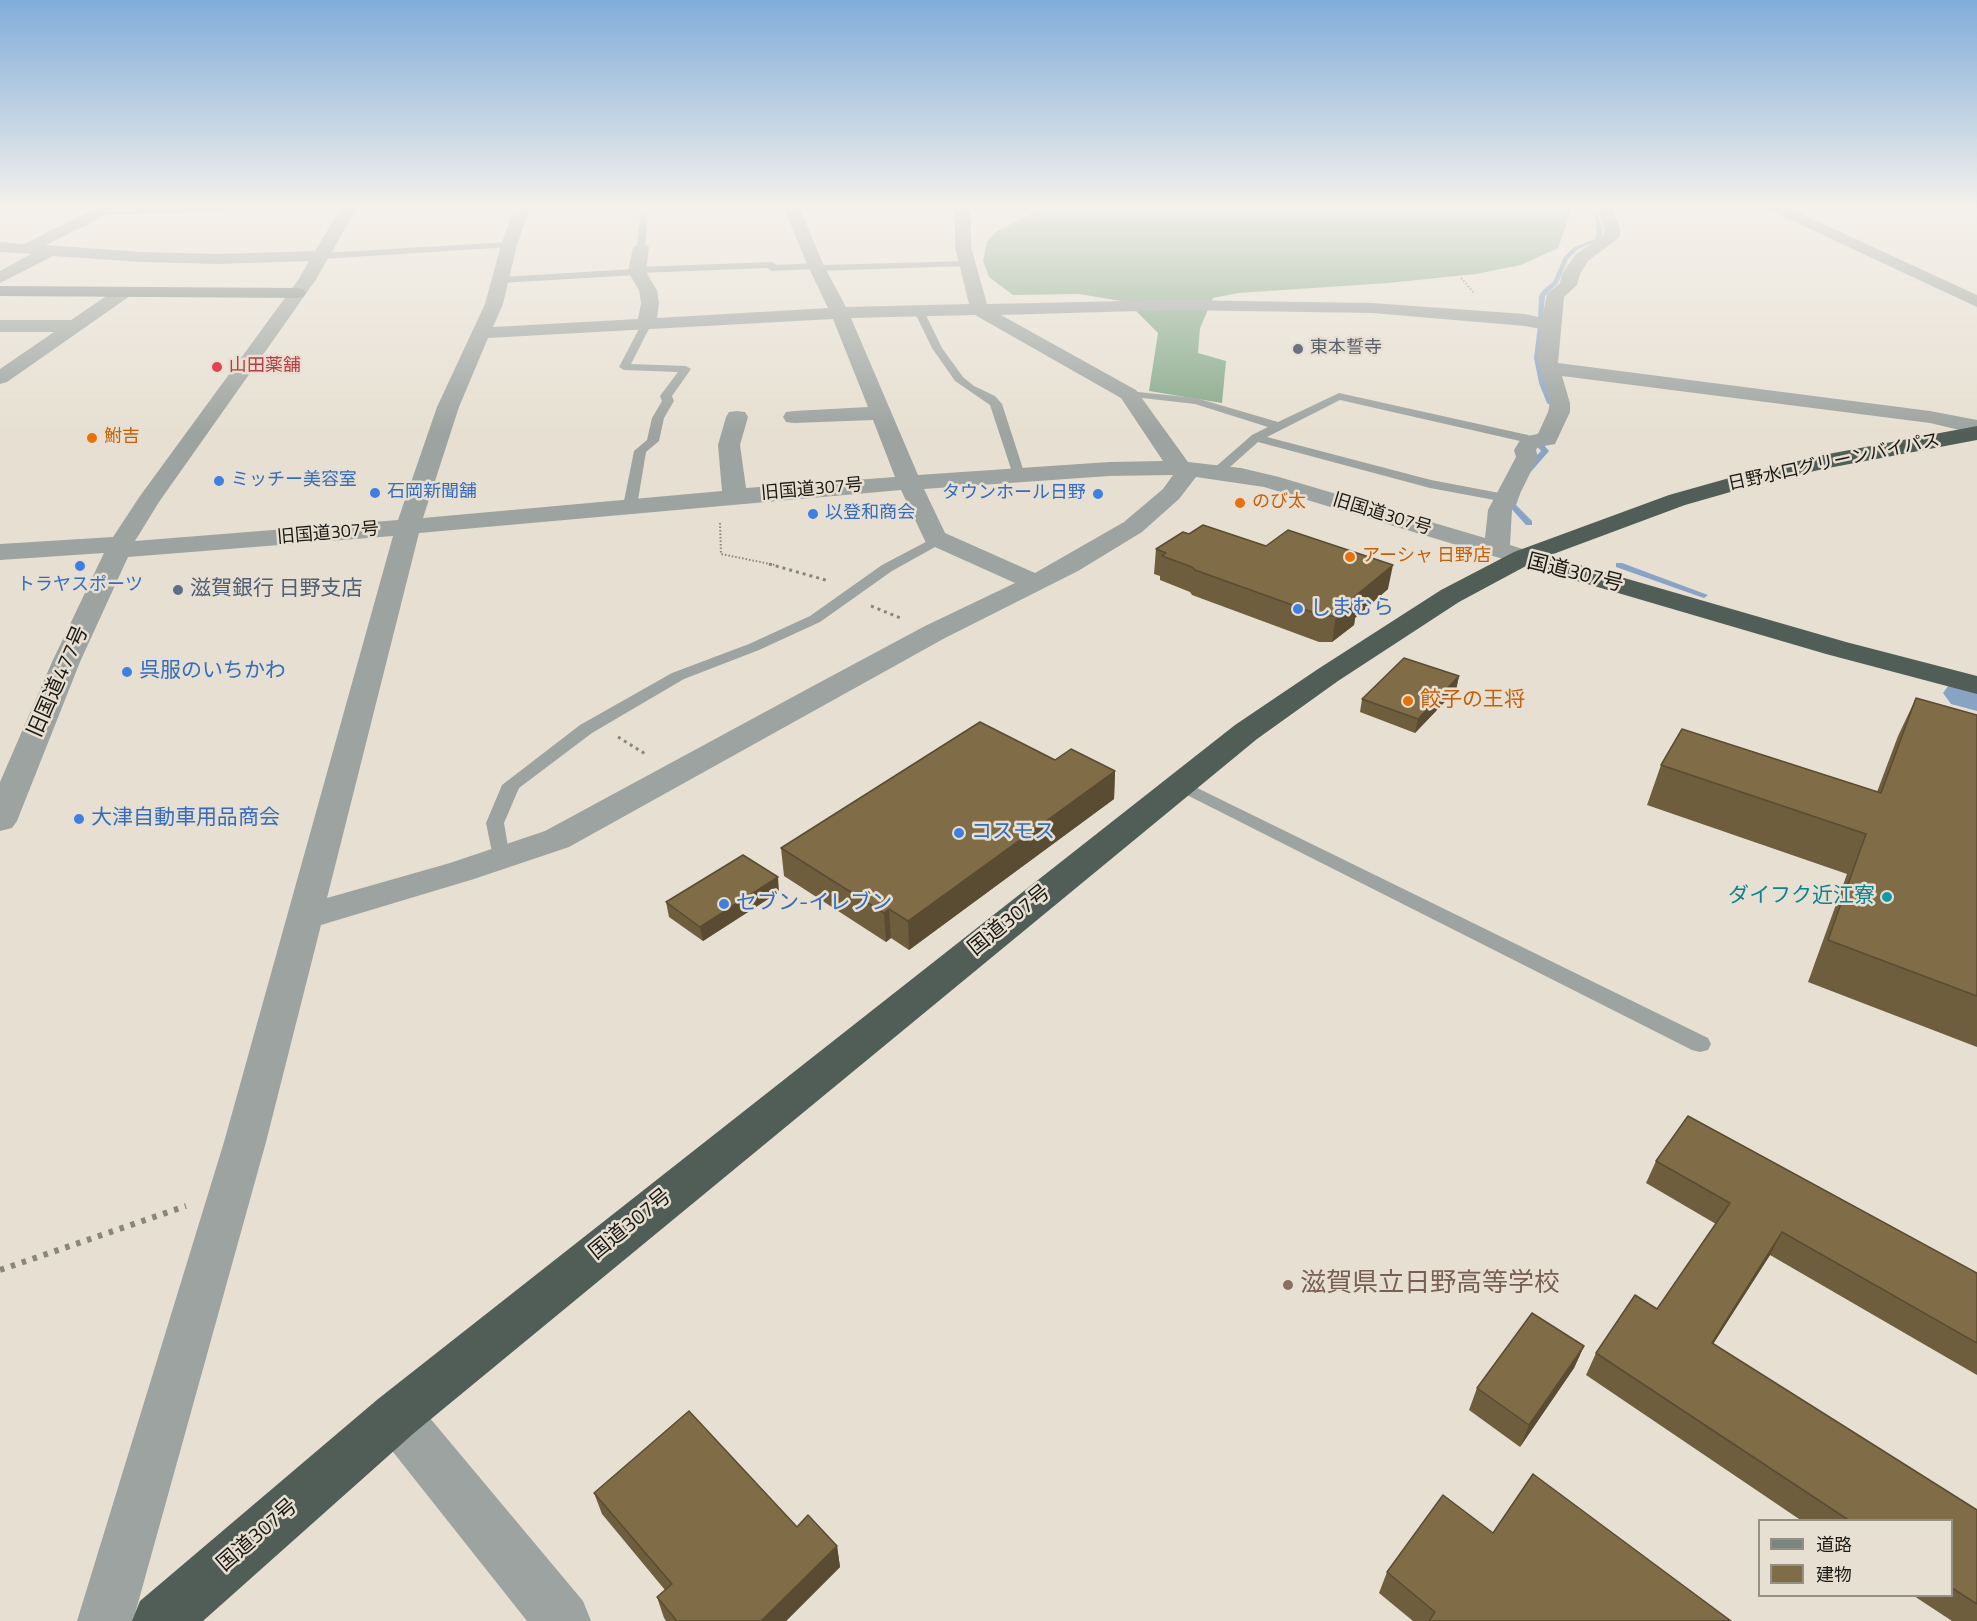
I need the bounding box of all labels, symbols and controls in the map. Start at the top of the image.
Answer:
place label: 東本誓寺 [1310,338,1382,360]
marker: 東本誓寺 [1291,342,1305,356]
place label: 山田薬舗 [229,356,301,378]
marker: 山田薬舗 [210,360,224,374]
place label: 鮒吉 [104,427,140,449]
street label: 日野水口グリーンバイパス [1726,430,1942,496]
marker: 鮒吉 [85,431,99,445]
place label: ミッチー美容室 [231,470,357,492]
marker: ミッチー美容室 [212,474,226,488]
street label: 旧国道307号 [760,475,864,505]
place label: 石岡新聞舗 [387,482,477,504]
place label: タウンホール日野 [942,483,1086,505]
marker: 石岡新聞舗 [368,486,382,500]
marker: タウンホール日野 [1091,487,1105,501]
street label: 旧国道307号 [1330,490,1434,540]
place label: のび太 [1252,492,1306,514]
marker: のび太 [1233,496,1247,510]
place label: 以登和商会 [825,503,915,525]
marker: 以登和商会 [806,507,820,521]
street label: 旧国道307号 [276,519,380,549]
place label: アーシャ 日野店 [1362,546,1491,568]
marker: アーシャ 日野店 [1343,550,1357,564]
street label: 国道307号 [1524,550,1626,598]
marker: トラヤスポーツ [73,559,87,573]
place label: トラヤスポーツ [17,575,143,597]
place label: 滋賀銀行 日野支店 [190,577,363,603]
marker: 滋賀銀行 日野支店 [171,583,185,597]
place label: しまむら [1310,596,1394,622]
marker: しまむら [1291,602,1305,616]
street label: 旧国道477号 [23,622,95,742]
place label: 呉服のいちかわ [139,659,286,685]
marker: 呉服のいちかわ [120,665,134,679]
place label: 餃子の王将 [1420,688,1525,714]
marker: 餃子の王将 [1401,694,1415,708]
place label: 大津自動車用品商会 [91,806,280,832]
marker: 大津自動車用品商会 [72,812,86,826]
place label: コスモス [971,820,1055,846]
marker: コスモス [952,826,966,840]
street label: 国道307号 [964,880,1056,962]
place label: ダイフク近江寮 [1728,884,1875,910]
marker: ダイフク近江寮 [1880,890,1894,904]
place label: セブン-イレブン [736,891,892,917]
marker: セブン-イレブン [717,897,731,911]
street label: 国道307号 [585,1184,677,1266]
place label: 滋賀県立日野高等学校 [1300,1269,1560,1301]
marker: 滋賀県立日野高等学校 [1281,1278,1295,1292]
street label: 国道307号 [213,1494,303,1578]
legend [1758,1519,1953,1597]
text: 道路 [1816,1531,1852,1558]
text: 建物 [1816,1561,1852,1588]

